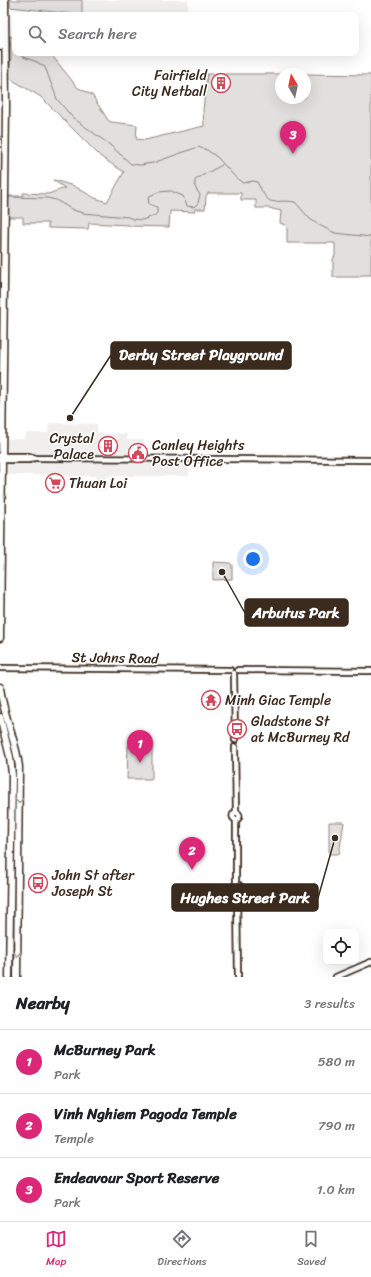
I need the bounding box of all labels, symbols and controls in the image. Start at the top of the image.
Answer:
search box [12,12,359,56]
text: Search here [58,21,137,47]
icon: search [26,23,48,45]
place label: Fairfield City Netball [132,63,209,104]
north arrow [275,68,311,104]
building icon: Fairfield City Netball [210,72,232,94]
pin: 3 [280,121,306,154]
callout: Derby Street Playground [111,342,291,369]
text: Derby Street Playground [119,342,285,368]
place label: Crystal Palace [49,426,95,467]
place label: Canley Heights Post Office [152,433,245,474]
building icon: Crystal Palace [97,435,119,457]
public building icon: Canley Heights Post Office [127,442,149,464]
place label: Thuan Loi [69,471,128,496]
supermarket icon: Thuan Loi [44,472,66,494]
your location [243,549,263,569]
callout: Arbutus Park [245,599,348,626]
text: Arbutus Park [251,600,340,626]
street label: St Johns Road [71,645,160,671]
place label: Minh Giac Temple [225,688,331,713]
temple icon: Minh Giac Temple [200,689,222,711]
place label: Gladstone St at McBurney Rd [251,709,351,750]
bus stop icon: Gladstone St at McBurney Rd [226,718,248,740]
pin: 1 [127,730,153,763]
one-way arrow [15,798,23,804]
pin: 2 [179,837,205,870]
place label: John St after Joseph St [51,863,135,904]
bus stop icon: John St after Joseph St [27,872,49,894]
callout: Hughes Street Park [172,884,318,911]
text: Hughes Street Park [179,885,311,911]
map controls [323,929,359,965]
button: locate [323,929,359,965]
one-way arrow [13,951,21,957]
text: Nearby [16,988,70,1018]
text: 3 results [304,992,355,1015]
text: McBurney Park [54,1037,156,1063]
text: 1 [26,1050,32,1073]
text: 580 m [318,1050,355,1073]
text: Park [54,1063,81,1086]
text: Vinh Nghiem Pagoda Temple [54,1101,237,1127]
text: 2 [25,1114,33,1137]
text: 790 m [318,1114,355,1137]
text: Temple [54,1127,94,1150]
text: Endeavour Sport Reserve [54,1165,219,1191]
text: 3 [25,1178,33,1201]
text: 1.0 km [317,1178,355,1201]
text: Park [54,1191,81,1214]
tab: Map [45,1228,67,1271]
tab: Directions [157,1228,207,1271]
tab: Saved [297,1228,326,1271]

